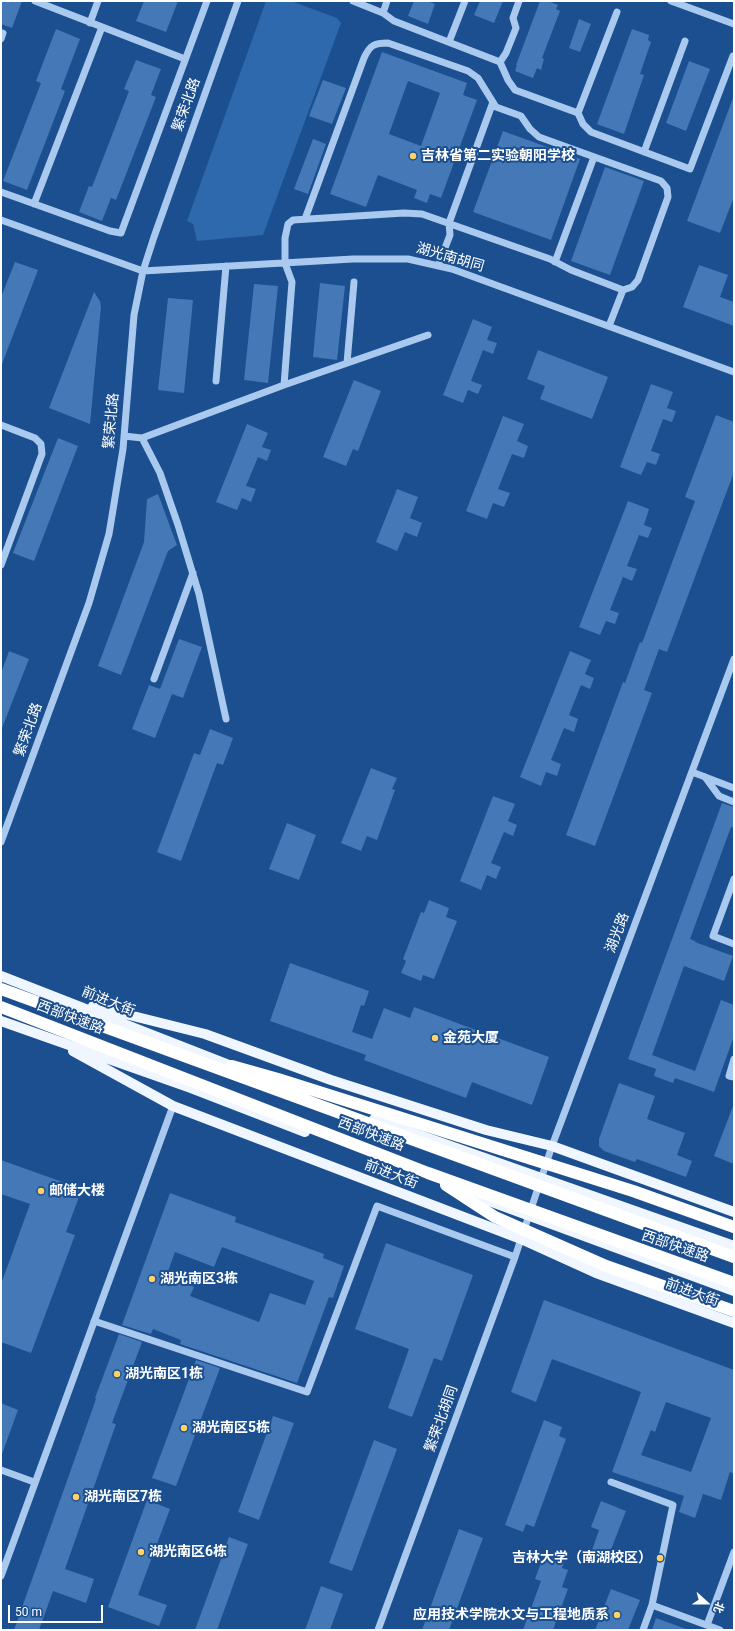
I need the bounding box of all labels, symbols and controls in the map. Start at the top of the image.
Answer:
street label: 繁荣北路 [170,76,204,134]
place label: 吉林省第二实验朝阳学校 [421,148,575,164]
marker: 吉林省第二实验朝阳学校 [408,151,418,161]
street label: 湖光南胡同 [414,240,486,276]
street label: 繁荣北路 [101,392,123,450]
street label: 繁荣北路 [12,701,46,759]
street label: 湖光路 [603,910,633,956]
street label: 前进大街 [79,984,137,1020]
street label: 西部快速路 [34,998,106,1038]
place label: 金苑大厦 [443,1030,499,1046]
marker: 金苑大厦 [430,1033,440,1043]
street label: 西部快速路 [335,1115,407,1155]
street label: 前进大街 [362,1157,420,1193]
place label: 邮储大楼 [49,1183,105,1199]
marker: 邮储大楼 [36,1186,46,1196]
street label: 西部快速路 [639,1228,711,1266]
place label: 湖光南区3栋 [160,1271,238,1287]
marker: 湖光南区3栋 [147,1274,157,1284]
street label: 前进大街 [663,1276,721,1310]
place label: 湖光南区1栋 [125,1366,203,1382]
marker: 湖光南区1栋 [112,1369,122,1379]
street label: 繁荣北胡同 [422,1383,462,1455]
place label: 湖光南区5栋 [192,1420,270,1436]
marker: 湖光南区5栋 [179,1423,189,1433]
place label: 湖光南区7栋 [84,1489,162,1505]
marker: 湖光南区7栋 [71,1492,81,1502]
place label: 湖光南区6栋 [149,1544,227,1560]
marker: 湖光南区6栋 [136,1547,146,1557]
place label: 吉林大学（南湖校区） [512,1550,652,1566]
marker: 吉林大学（南湖校区） [655,1553,665,1563]
north arrow [687,1583,727,1623]
scale bar [10,1597,105,1623]
text: 北 [711,1600,727,1615]
text: 50 m [15,1605,42,1619]
place label: 应用技术学院水文与工程地质系 [413,1607,609,1623]
marker: 应用技术学院水文与工程地质系 [612,1610,622,1620]

